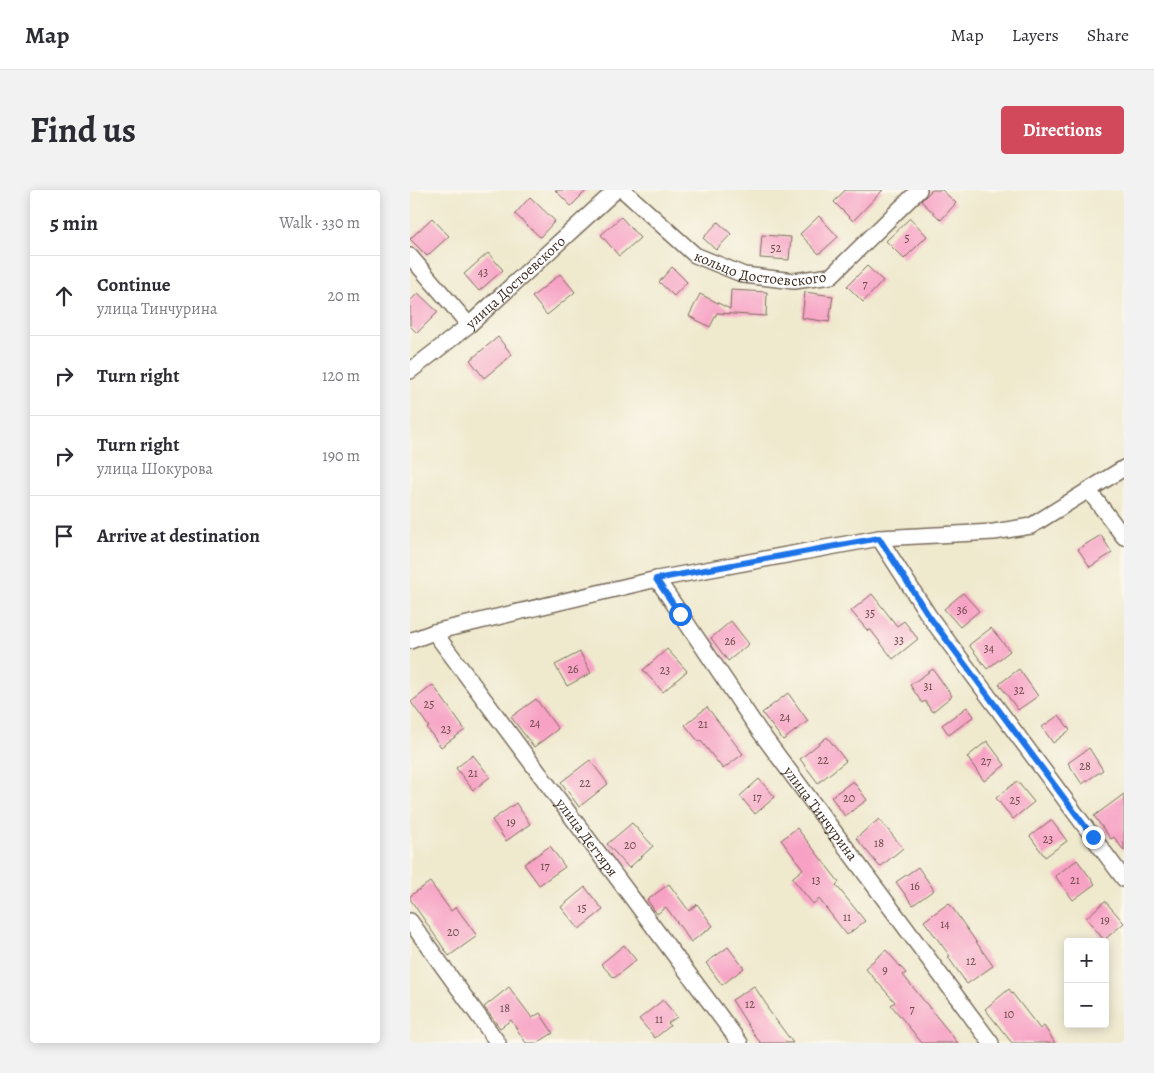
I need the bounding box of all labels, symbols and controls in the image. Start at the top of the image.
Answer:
text: Map [25,19,69,51]
text: Map [951,23,984,47]
text: Layers [1012,23,1059,47]
text: Share [1087,23,1129,47]
text: Find us [30,106,136,154]
button: Directions [1001,106,1124,154]
text: 5 min [50,209,98,237]
text: Walk · 330 m [279,212,360,234]
house number: 5 [904,230,910,246]
street label: улица Достоевского [461,231,570,334]
house number: 52 [771,240,782,256]
street label: кольцо Достоевского [691,246,827,291]
house number: 43 [478,264,488,280]
text: Continue [97,272,171,298]
house number: 7 [862,276,868,292]
icon: ahead [50,282,78,310]
text: 20 m [327,285,360,307]
text: улица Тинчурина [97,298,217,320]
icon: right [50,362,78,390]
text: Turn right [97,363,179,389]
text: 120 m [322,365,360,387]
text: Turn right [97,432,179,458]
icon: right [50,442,78,470]
text: 190 m [322,445,360,467]
text: улица Шокурова [97,458,213,480]
icon: arrive [50,522,78,550]
text: Arrive at destination [97,523,260,549]
house number: 36 [957,602,968,618]
route start [669,603,692,626]
house number: 35 [865,605,875,621]
house number: 33 [894,632,904,648]
house number: 26 [724,633,736,649]
house number: 34 [984,640,995,656]
house number: 26 [567,661,579,677]
house number: 23 [660,662,670,678]
house number: 31 [923,678,933,694]
house number: 32 [1014,682,1025,698]
house number: 25 [424,696,434,712]
house number: 24 [779,709,791,725]
house number: 24 [529,715,541,731]
house number: 21 [698,716,708,732]
house number: 23 [441,721,451,737]
house number: 22 [817,752,829,768]
house number: 27 [981,753,992,769]
house number: 28 [1079,758,1091,774]
street label: улица Тинчурина [778,761,862,865]
house number: 21 [468,765,478,781]
house number: 22 [579,775,591,791]
house number: 17 [752,789,763,805]
house number: 20 [843,790,855,806]
house number: 25 [1010,792,1020,808]
street label: улица Дегтяря [551,793,623,881]
house number: 19 [506,814,516,830]
route end [1082,826,1105,849]
house number: 23 [1043,831,1053,847]
house number: 18 [874,835,884,851]
house number: 20 [624,837,636,853]
house number: 17 [540,858,551,874]
house number: 13 [811,872,821,888]
house number: 21 [1070,872,1080,888]
house number: 16 [910,878,920,894]
house number: 15 [577,900,587,916]
house number: 11 [843,909,851,925]
house number: 19 [1100,912,1110,928]
house number: 14 [940,916,950,932]
house number: 20 [447,924,459,940]
map controls [1064,938,1109,1028]
button: + [1064,938,1109,983]
house number: 12 [966,953,976,969]
house number: 9 [882,962,888,978]
button: − [1064,983,1109,1028]
house number: 12 [745,996,755,1012]
house number: 18 [500,1000,510,1016]
house number: 7 [909,1001,915,1017]
house number: 10 [1004,1006,1014,1022]
house number: 11 [655,1011,663,1027]

